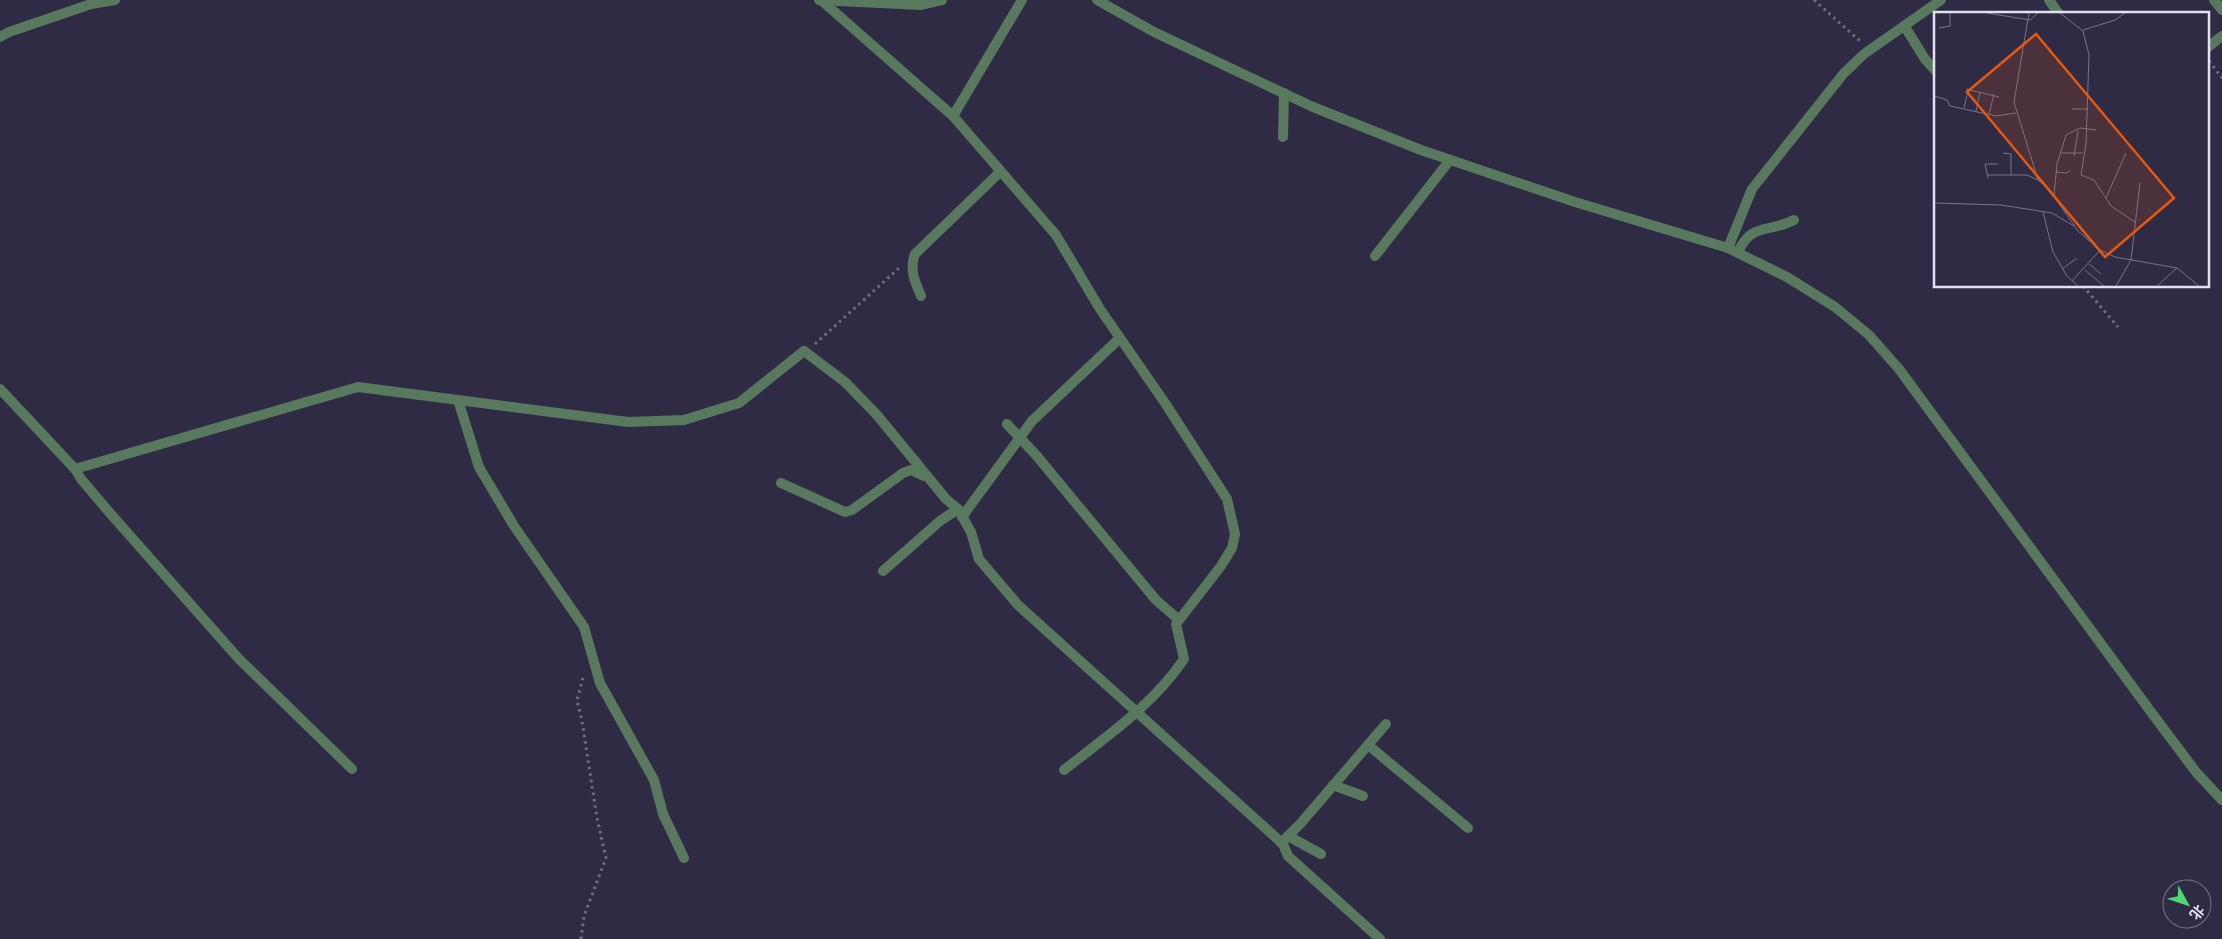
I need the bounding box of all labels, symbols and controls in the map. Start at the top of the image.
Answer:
inset map [1934,12,2210,288]
north arrow [2162,879,2212,929]
text: 北 [2186,902,2208,923]

